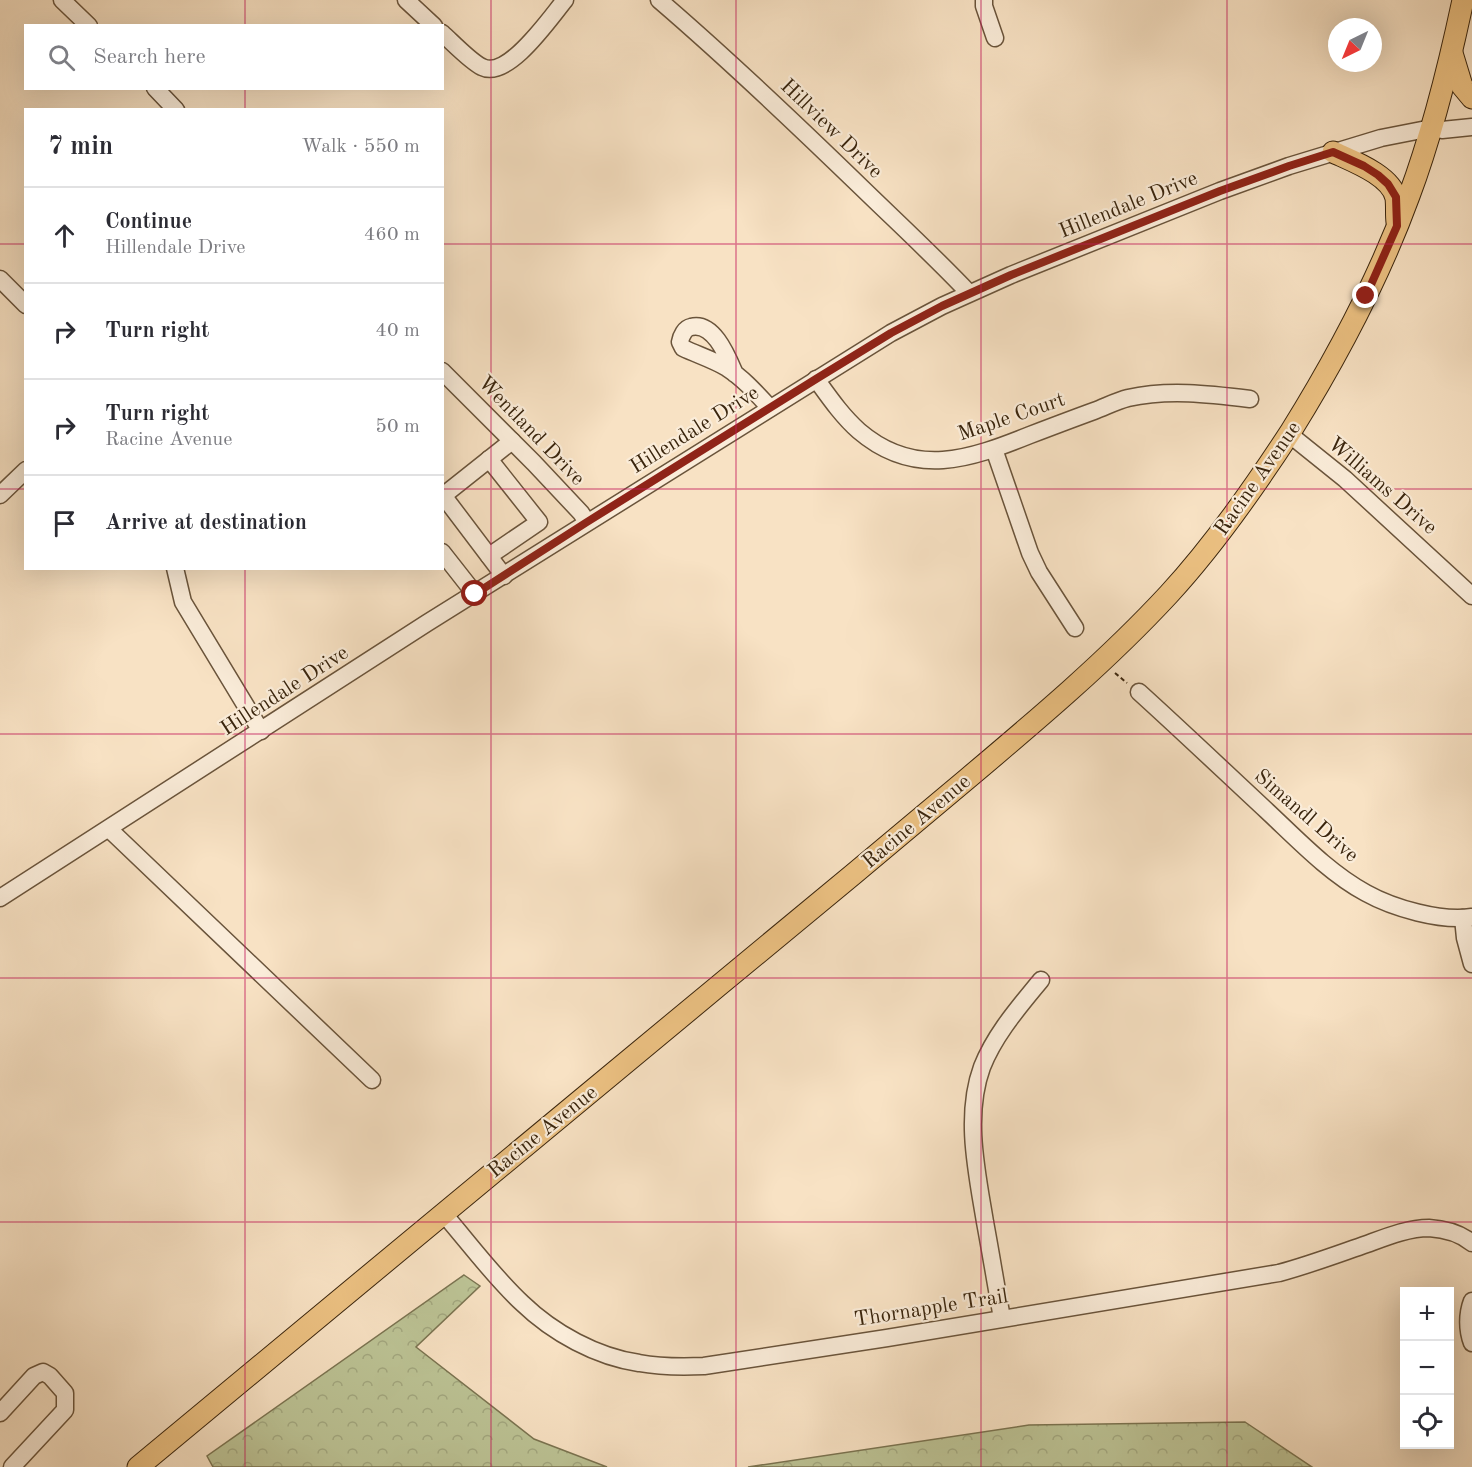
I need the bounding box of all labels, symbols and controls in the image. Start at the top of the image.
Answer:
north arrow [1328,18,1382,72]
search box [24,24,444,90]
icon: search [45,41,78,74]
text: Search here [93,46,206,68]
street label: Hillview Drive [776,75,886,183]
text: 7 min [48,134,113,160]
text: Walk · 550 m [301,137,420,157]
street label: Hillendale Drive [1056,168,1201,243]
text: Continue [105,211,192,233]
icon: ahead [48,219,81,252]
text: 460 m [364,225,420,245]
text: Hillendale Drive [105,238,246,258]
route end [1352,282,1378,308]
icon: right [48,315,81,348]
text: Turn right [105,320,209,342]
text: 40 m [375,321,420,341]
street label: Wentland Drive [474,372,588,490]
street label: Hillendale Drive [627,382,763,478]
street label: Maple Court [955,389,1068,446]
text: Turn right [105,403,209,425]
icon: right [48,411,81,444]
text: 50 m [375,417,420,437]
street label: Racine Avenue [1211,418,1305,540]
text: Racine Avenue [105,430,232,450]
street label: Williams Drive [1324,433,1440,539]
icon: arrive [48,507,81,540]
text: Arrive at destination [105,512,307,534]
route start [461,580,487,606]
street label: Hillendale Drive [217,642,352,740]
street label: Simandl Drive [1250,766,1362,867]
street label: Racine Avenue [859,771,975,873]
street label: Racine Avenue [484,1082,602,1182]
street label: Thornapple Trail [853,1286,1010,1331]
map controls [1400,1287,1454,1449]
button: + [1400,1287,1454,1341]
button: − [1400,1341,1454,1395]
button: locate [1400,1395,1454,1449]

